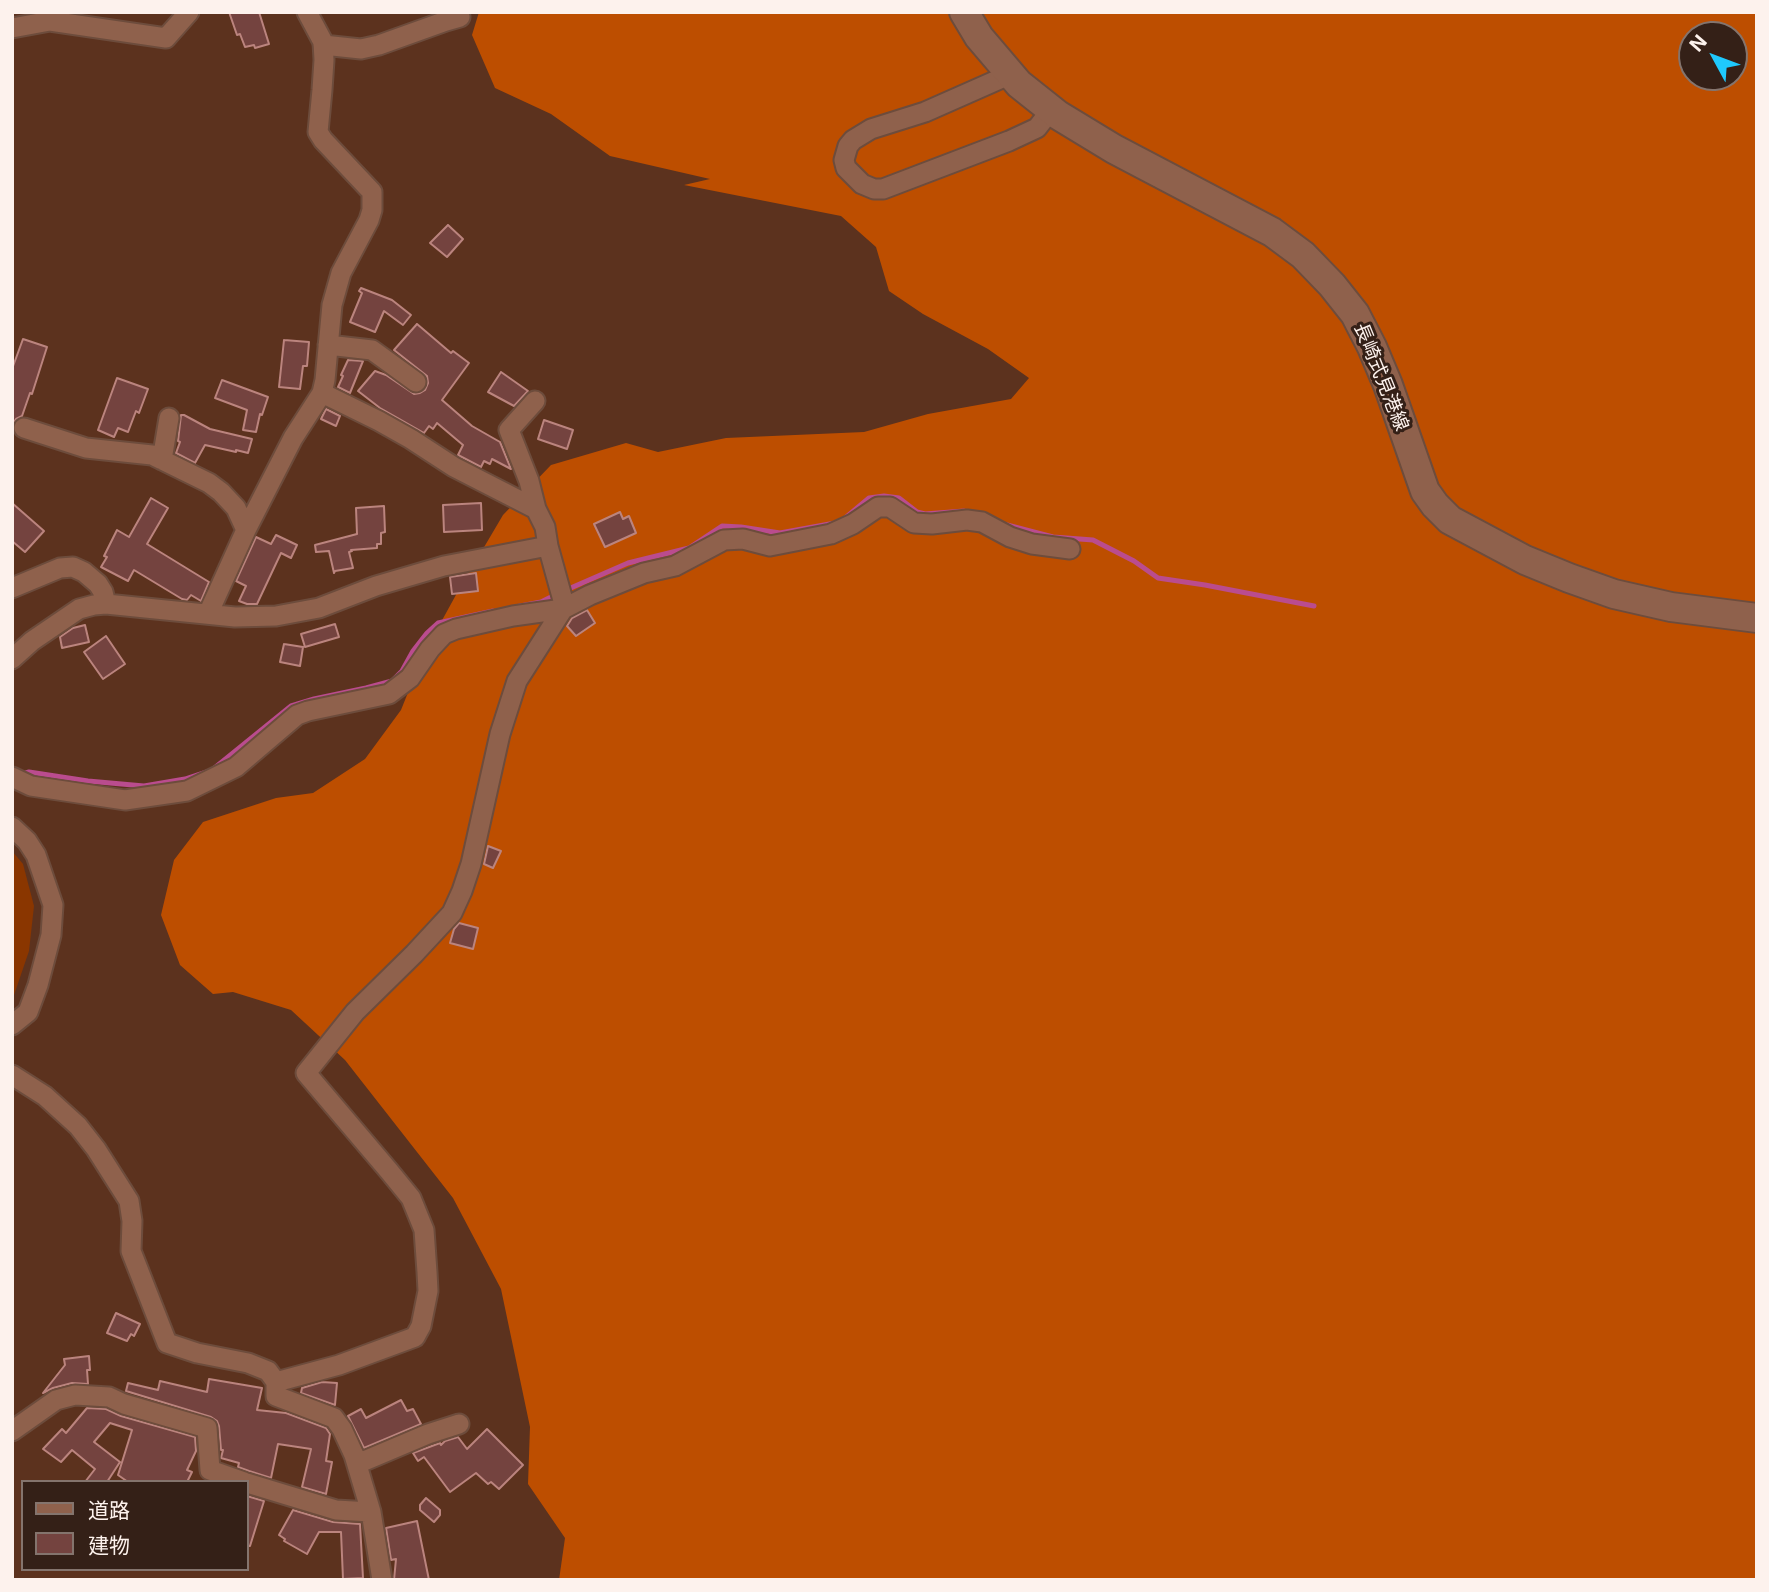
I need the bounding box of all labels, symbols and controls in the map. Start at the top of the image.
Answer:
north arrow [1678,21,1748,91]
text: N [1685,30,1712,56]
street label: 長崎式見港線 [1349,320,1413,434]
legend [21,1480,248,1571]
text: 道路 [88,1498,130,1523]
text: 建物 [88,1533,130,1558]

